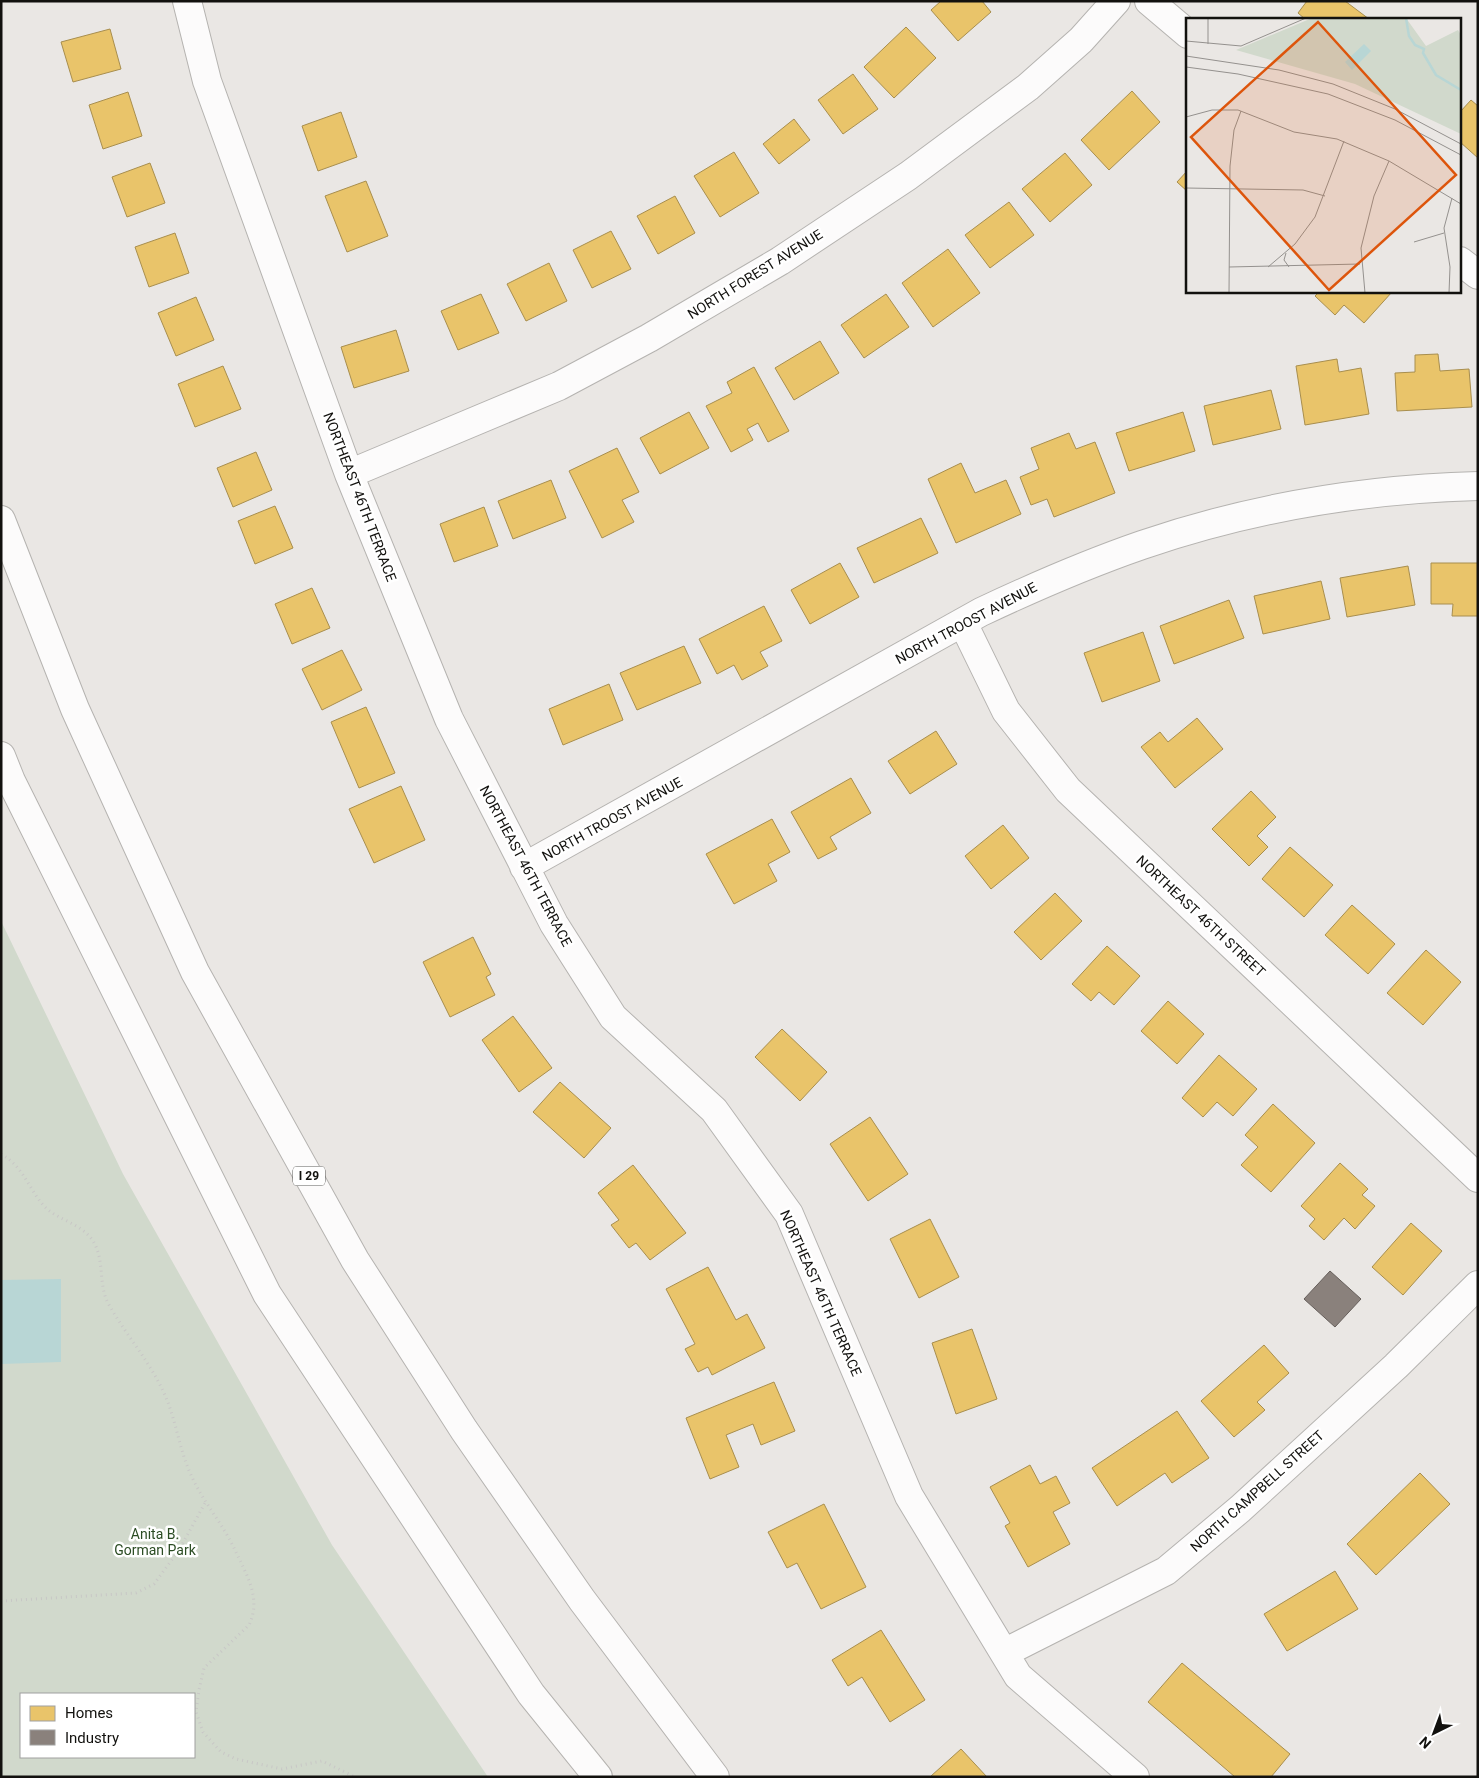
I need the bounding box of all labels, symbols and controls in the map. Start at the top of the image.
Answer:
inset map [1186,18,1462,292]
street label: NORTH FOREST AVENUE [685,226,825,322]
street label: NORTHEAST 46TH TERRACE [320,410,400,584]
street label: NORTH TROOST AVENUE [893,579,1039,667]
street label: NORTH TROOST AVENUE [539,774,685,864]
street label: NORTHEAST 46TH TERRACE [477,783,575,949]
street label: NORTHEAST 46TH STREET [1133,852,1269,980]
road number: I 29 [293,1166,325,1186]
street label: NORTHEAST 46TH TERRACE [777,1208,865,1378]
street label: NORTH CAMPBELL STREET [1187,1426,1327,1555]
park label: Anita B. Gorman Park [114,1526,197,1558]
legend [20,1693,195,1758]
text: Homes [65,1704,113,1722]
north arrow [1409,1708,1459,1758]
text: Industry [65,1729,119,1747]
text: N [1416,1733,1434,1752]

